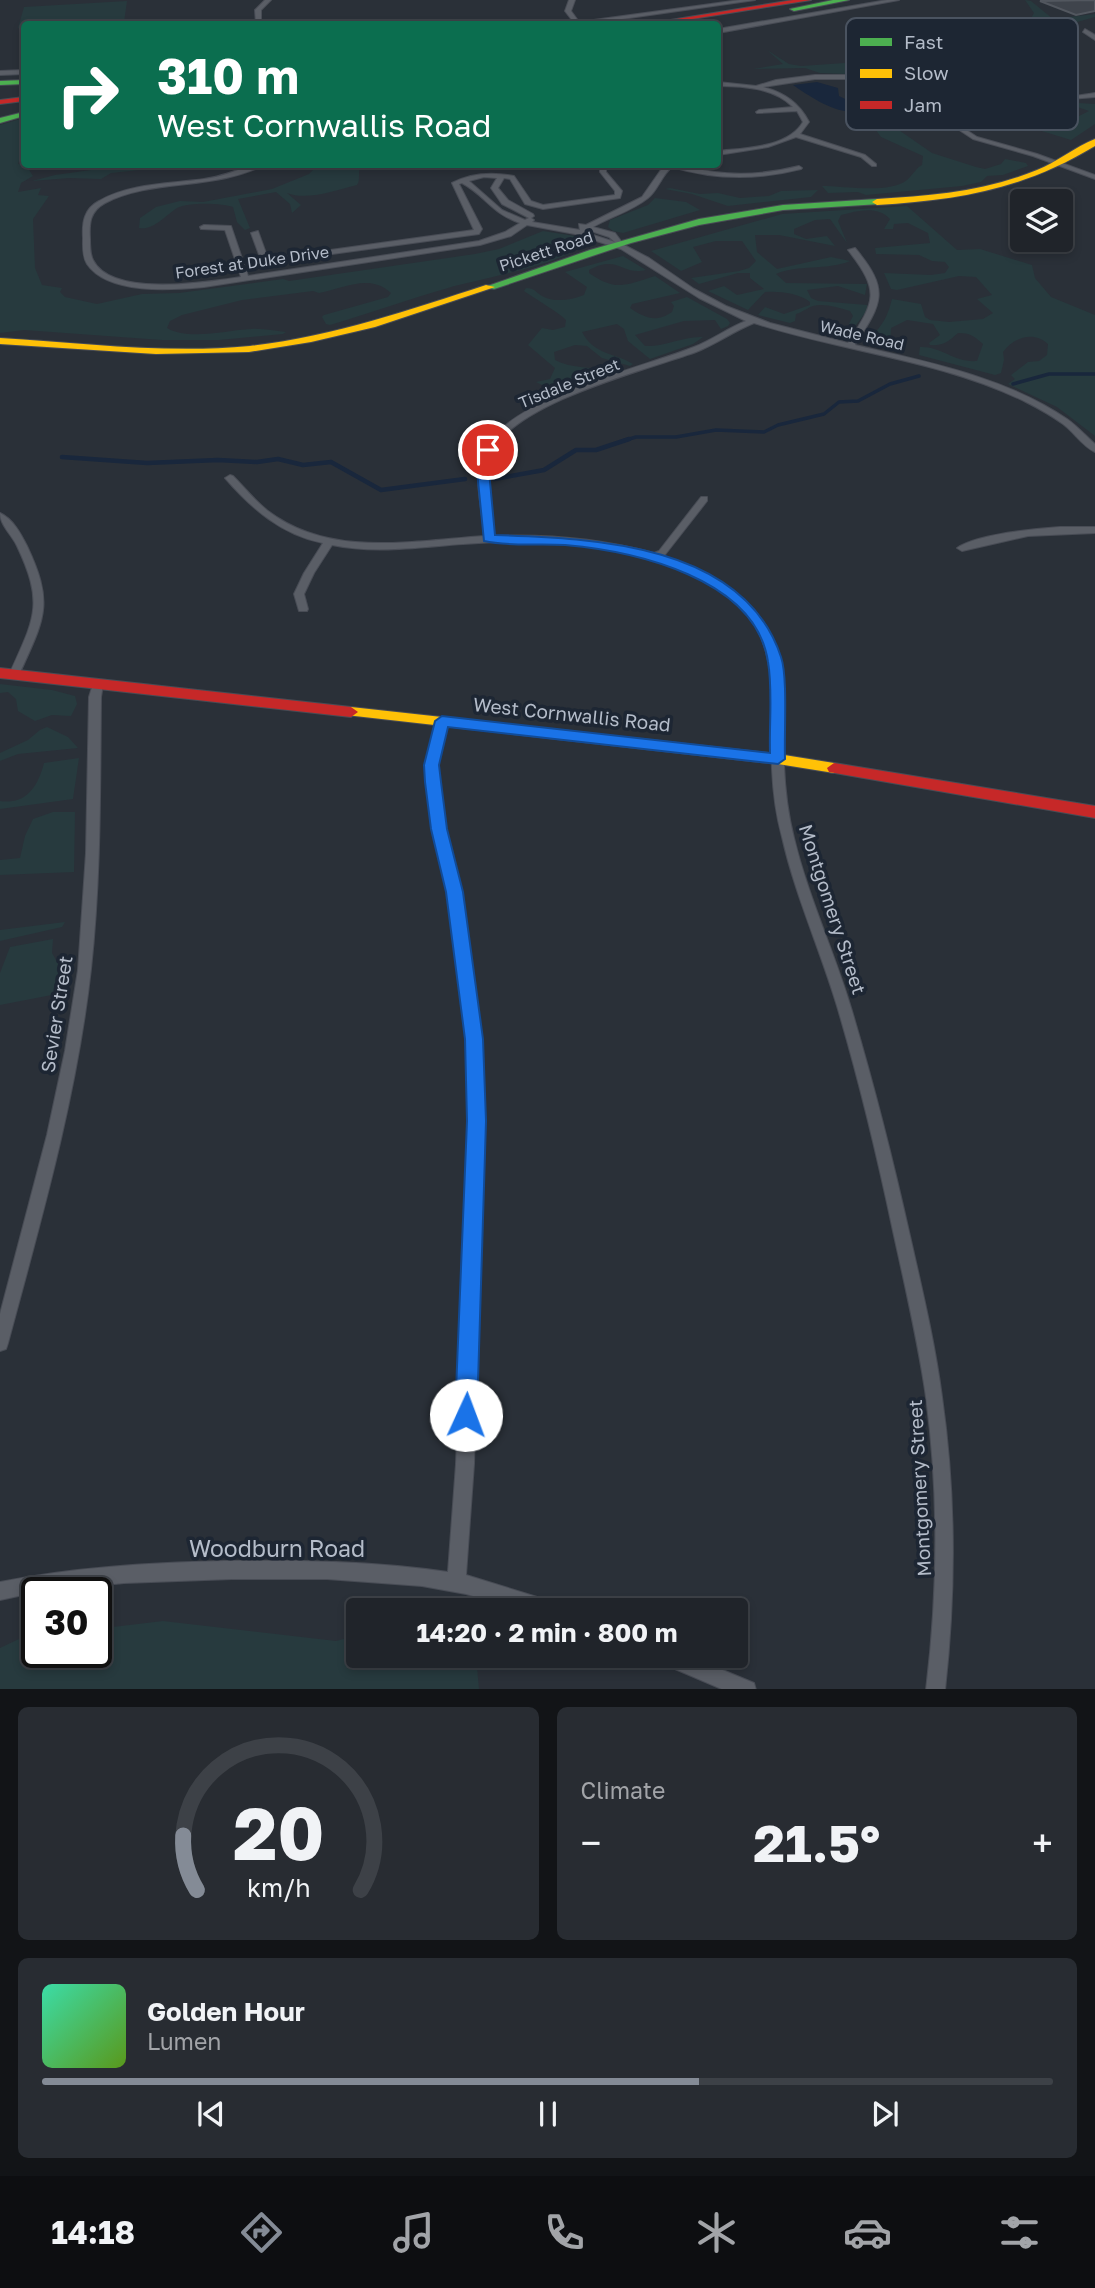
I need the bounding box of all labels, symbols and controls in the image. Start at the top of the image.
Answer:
legend [846,18,1078,130]
text: Fast [904,30,943,53]
text: 310 m [157,46,299,105]
icon: right [42,49,133,140]
text: Slow [904,61,949,84]
text: Jam [904,93,942,116]
text: West Cornwallis Road [157,106,491,144]
map controls [1010,189,1073,252]
button: layers [1010,189,1073,252]
street label: Pickett Road [497,226,595,276]
street label: Forest at Duke Drive [174,241,330,283]
street label: Wade Road [818,316,906,354]
street label: Tisdale Street [516,354,622,412]
pin [458,420,518,480]
icon: arrive [469,431,507,469]
street label: West Cornwallis Road [472,692,672,736]
street label: Montgomery Street [795,821,871,997]
street label: Sevier Street [35,954,77,1074]
position arrow [429,1378,503,1452]
street label: Montgomery Street [903,1399,935,1577]
street label: Woodburn Road [189,1534,365,1562]
speed limit sign: 30 [21,1577,112,1668]
text: 14:20 · 2 min · 800 m [416,1617,678,1648]
text: Climate [581,1776,665,1804]
text: 20 [232,1789,324,1876]
text: 21.5° [753,1811,880,1873]
text: − [581,1820,601,1865]
text: + [1032,1820,1053,1865]
text: km/h [246,1871,310,1902]
text: Golden Hour [147,1996,305,2027]
text: Lumen [147,2027,221,2055]
icon: previous [192,2095,230,2133]
icon: pause [529,2095,567,2133]
icon: next [866,2095,904,2133]
icon: directions [237,2208,286,2257]
icon: music [389,2208,438,2257]
icon: phone [540,2208,589,2257]
icon: climate [692,2208,741,2257]
icon: car [843,2208,892,2257]
icon: filters [995,2208,1044,2257]
text: 14:18 [51,2213,135,2251]

